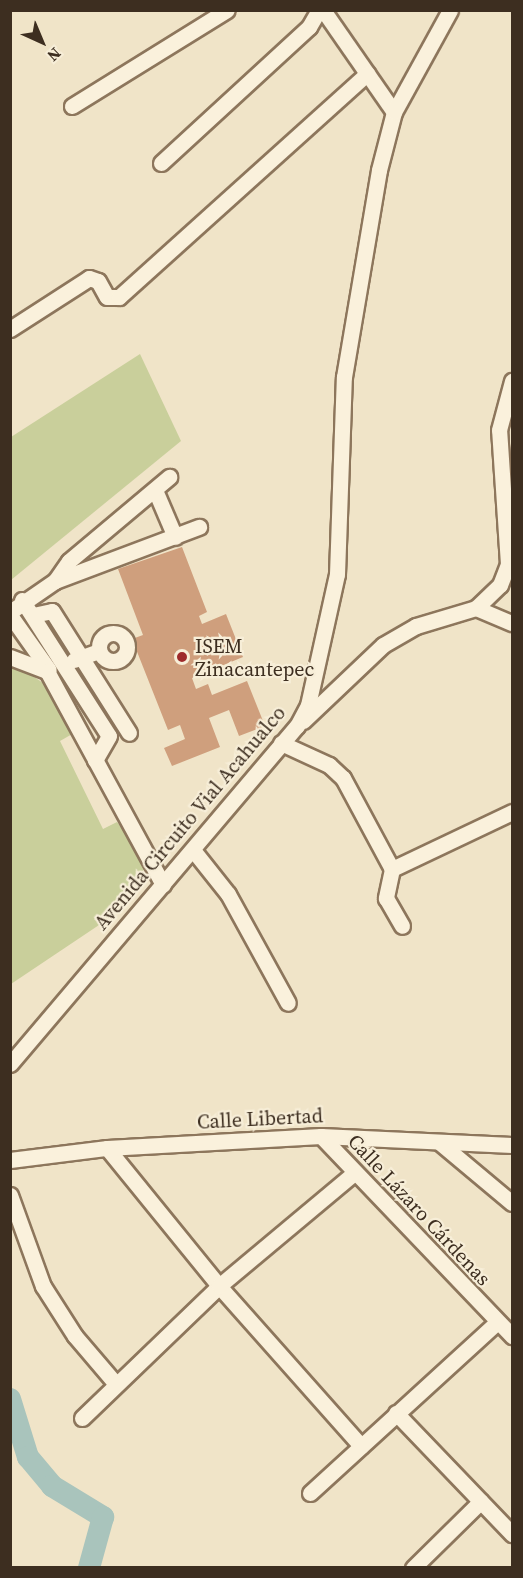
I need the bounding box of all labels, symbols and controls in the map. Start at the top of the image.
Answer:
north arrow [12,12,72,72]
text: N [43,43,66,67]
place label: ISEM Zinacantepec [195,634,314,681]
marker: ISEM Zinacantepec [173,648,191,666]
street label: Avenida Circuito Vial Acahualco [89,701,291,935]
street label: Calle Libertad [196,1104,324,1134]
street label: Calle Lázaro Cárdenas [343,1129,495,1291]

